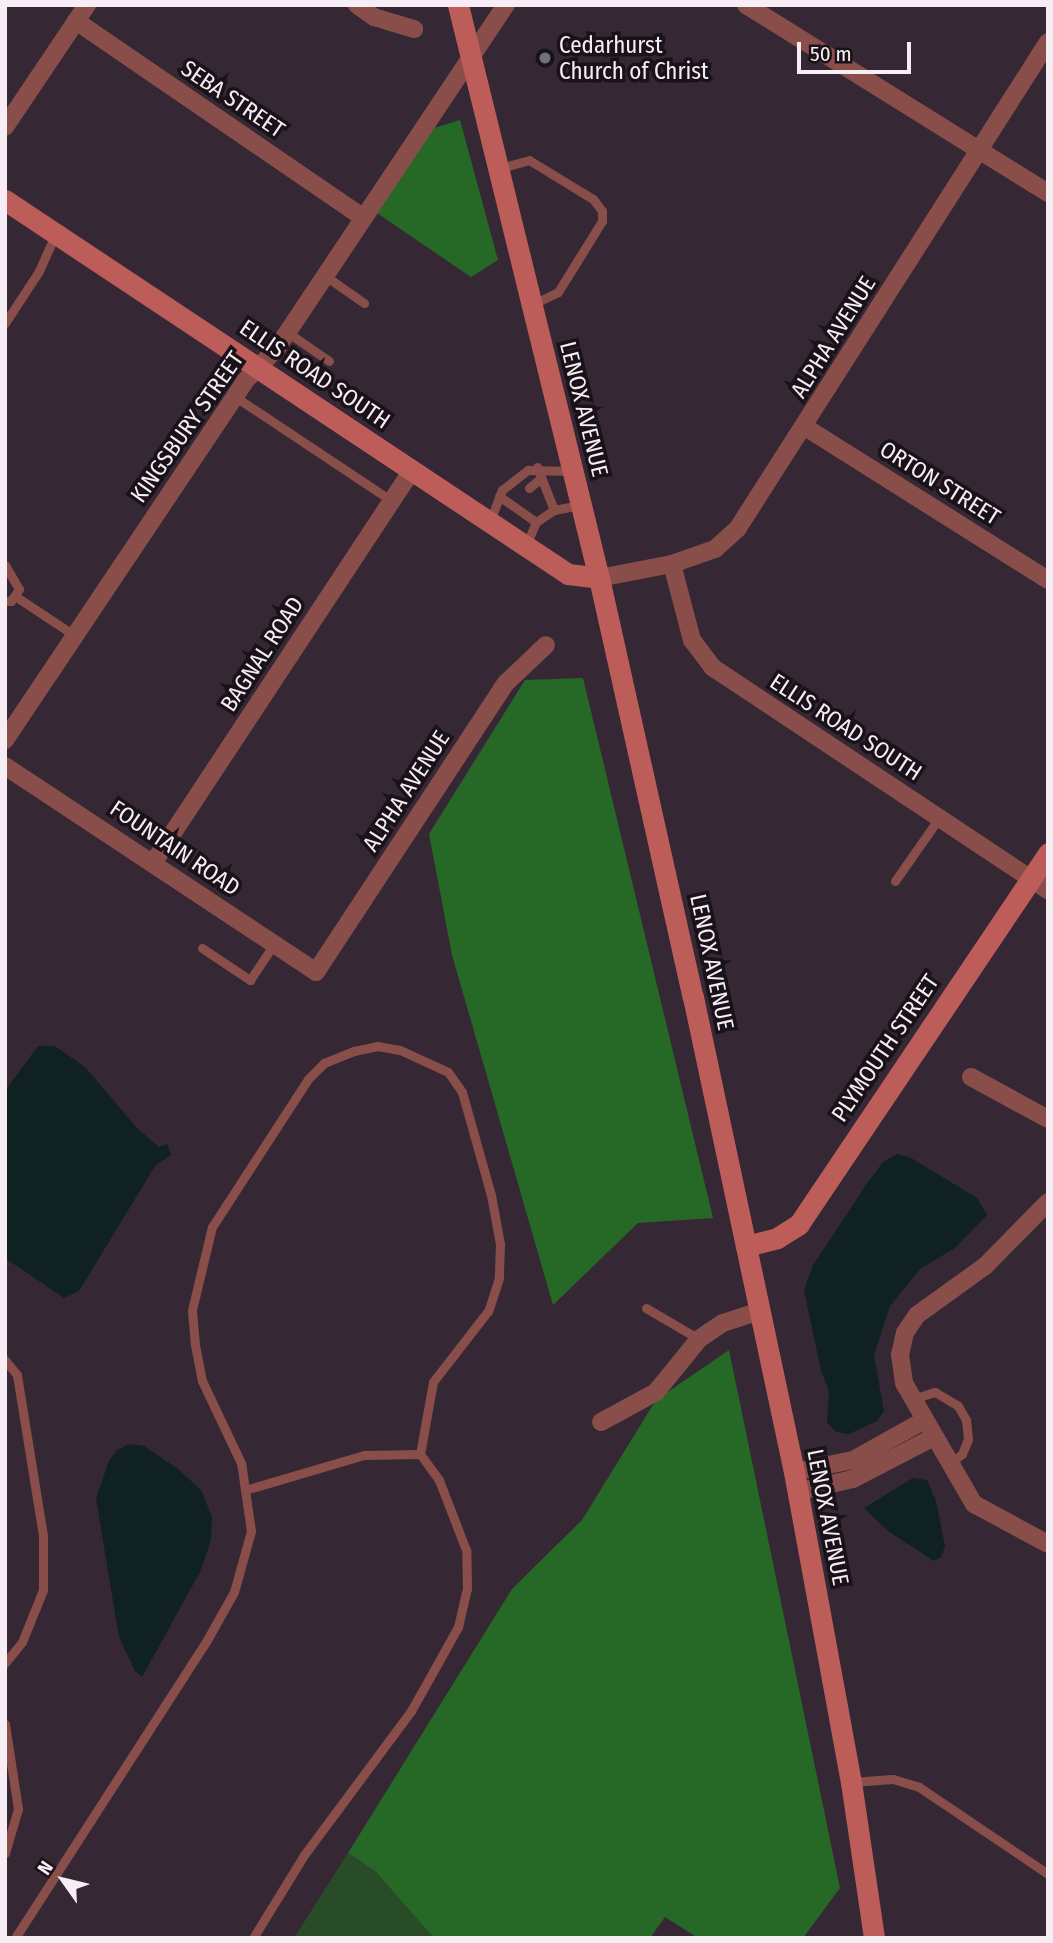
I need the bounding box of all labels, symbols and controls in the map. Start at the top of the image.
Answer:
scale bar [801,28,915,72]
place label: Cedarhurst Church of Christ [559,31,709,85]
text: 50 m [810,41,852,67]
marker: Cedarhurst Church of Christ [537,50,553,66]
street label: SEBA STREET [176,54,290,144]
street label: ALPHA AVENUE [785,271,881,403]
street label: ELLIS ROAD SOUTH [235,314,395,434]
street label: LENOX AVENUE [554,339,614,479]
street label: KINGSBURY STREET [125,346,249,508]
street label: ORTON STREET [875,435,1005,531]
street label: BAGNAL ROAD [215,591,309,717]
street label: ELLIS ROAD SOUTH [765,668,927,786]
street label: ALPHA AVENUE [357,725,455,857]
street label: FOUNTAIN ROAD [105,794,245,902]
street label: LENOX AVENUE [684,892,740,1032]
street label: PLYMOUTH STREET [826,969,944,1127]
street label: LENOX AVENUE [801,1447,855,1587]
north arrow [28,1845,98,1915]
text: N [32,1857,58,1879]

